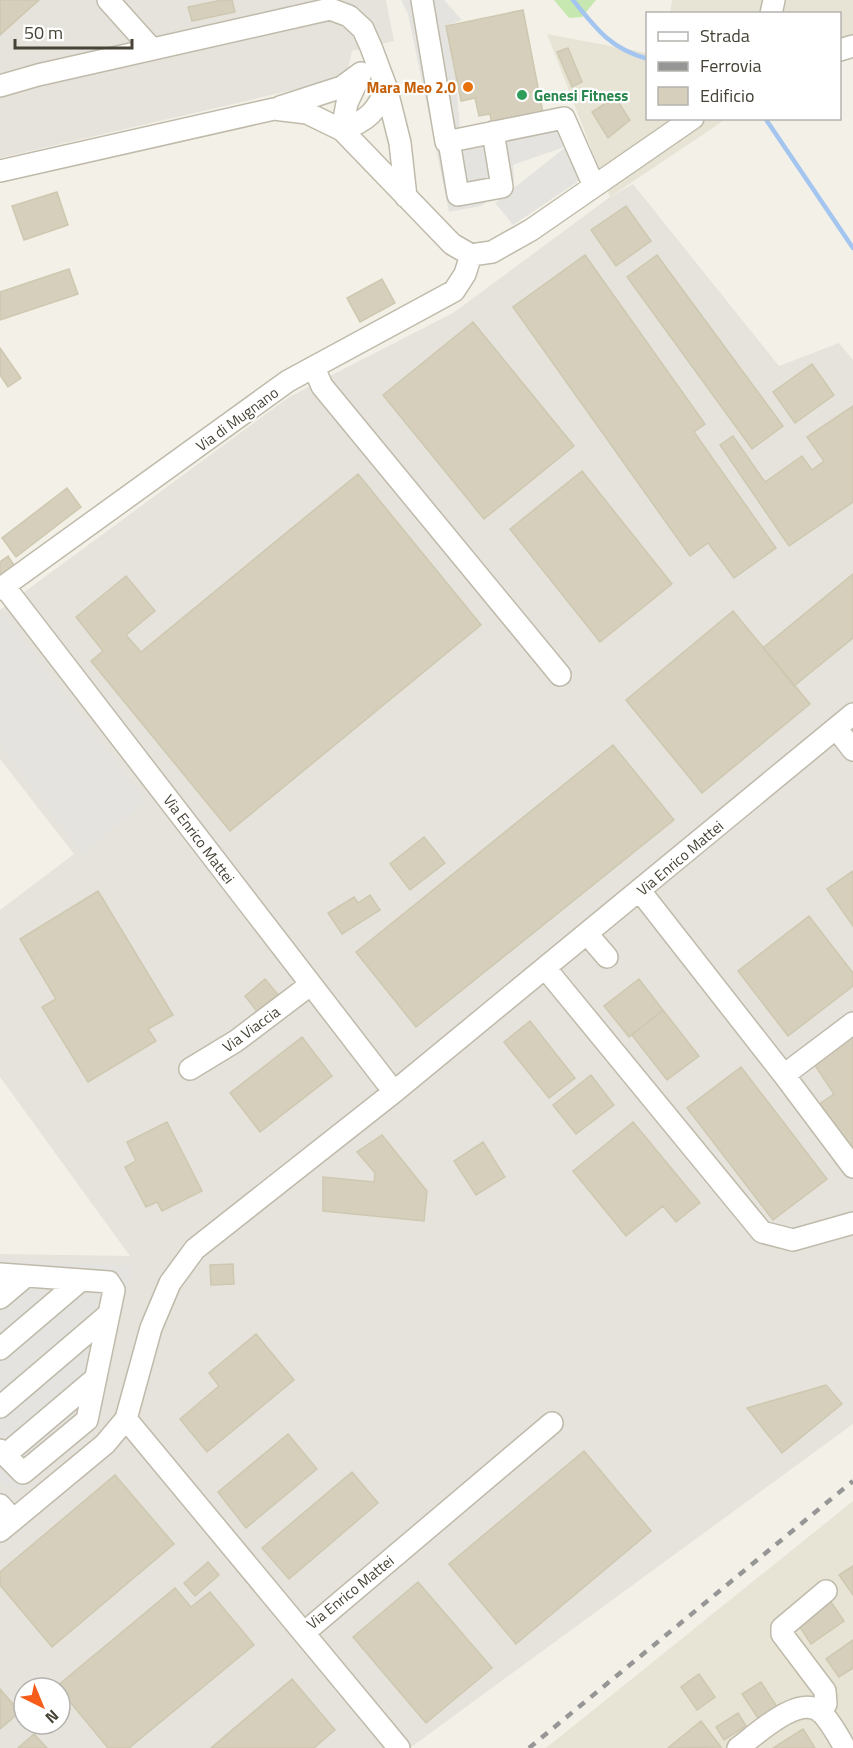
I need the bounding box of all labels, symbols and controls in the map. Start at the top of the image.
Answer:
scale bar [15,12,132,50]
legend [646,12,841,120]
text: 50 m [24,19,63,46]
text: Strada [700,22,750,49]
text: Ferrovia [700,52,761,79]
place label: Mara Meo 2.0 [367,76,457,99]
marker: Mara Meo 2.0 [461,80,475,94]
text: Edificio [700,82,754,109]
place label: Genesi Fitness [534,84,628,107]
marker: Genesi Fitness [515,88,529,102]
street label: Via di Mugnano [191,381,283,457]
street label: Via Enrico Mattei [158,789,240,889]
street label: Via Enrico Mattei [632,815,728,901]
street label: Via Viaccia [217,1000,285,1058]
street label: Via Enrico Mattei [301,1549,399,1635]
north arrow [12,1676,72,1736]
text: N [40,1704,64,1730]

